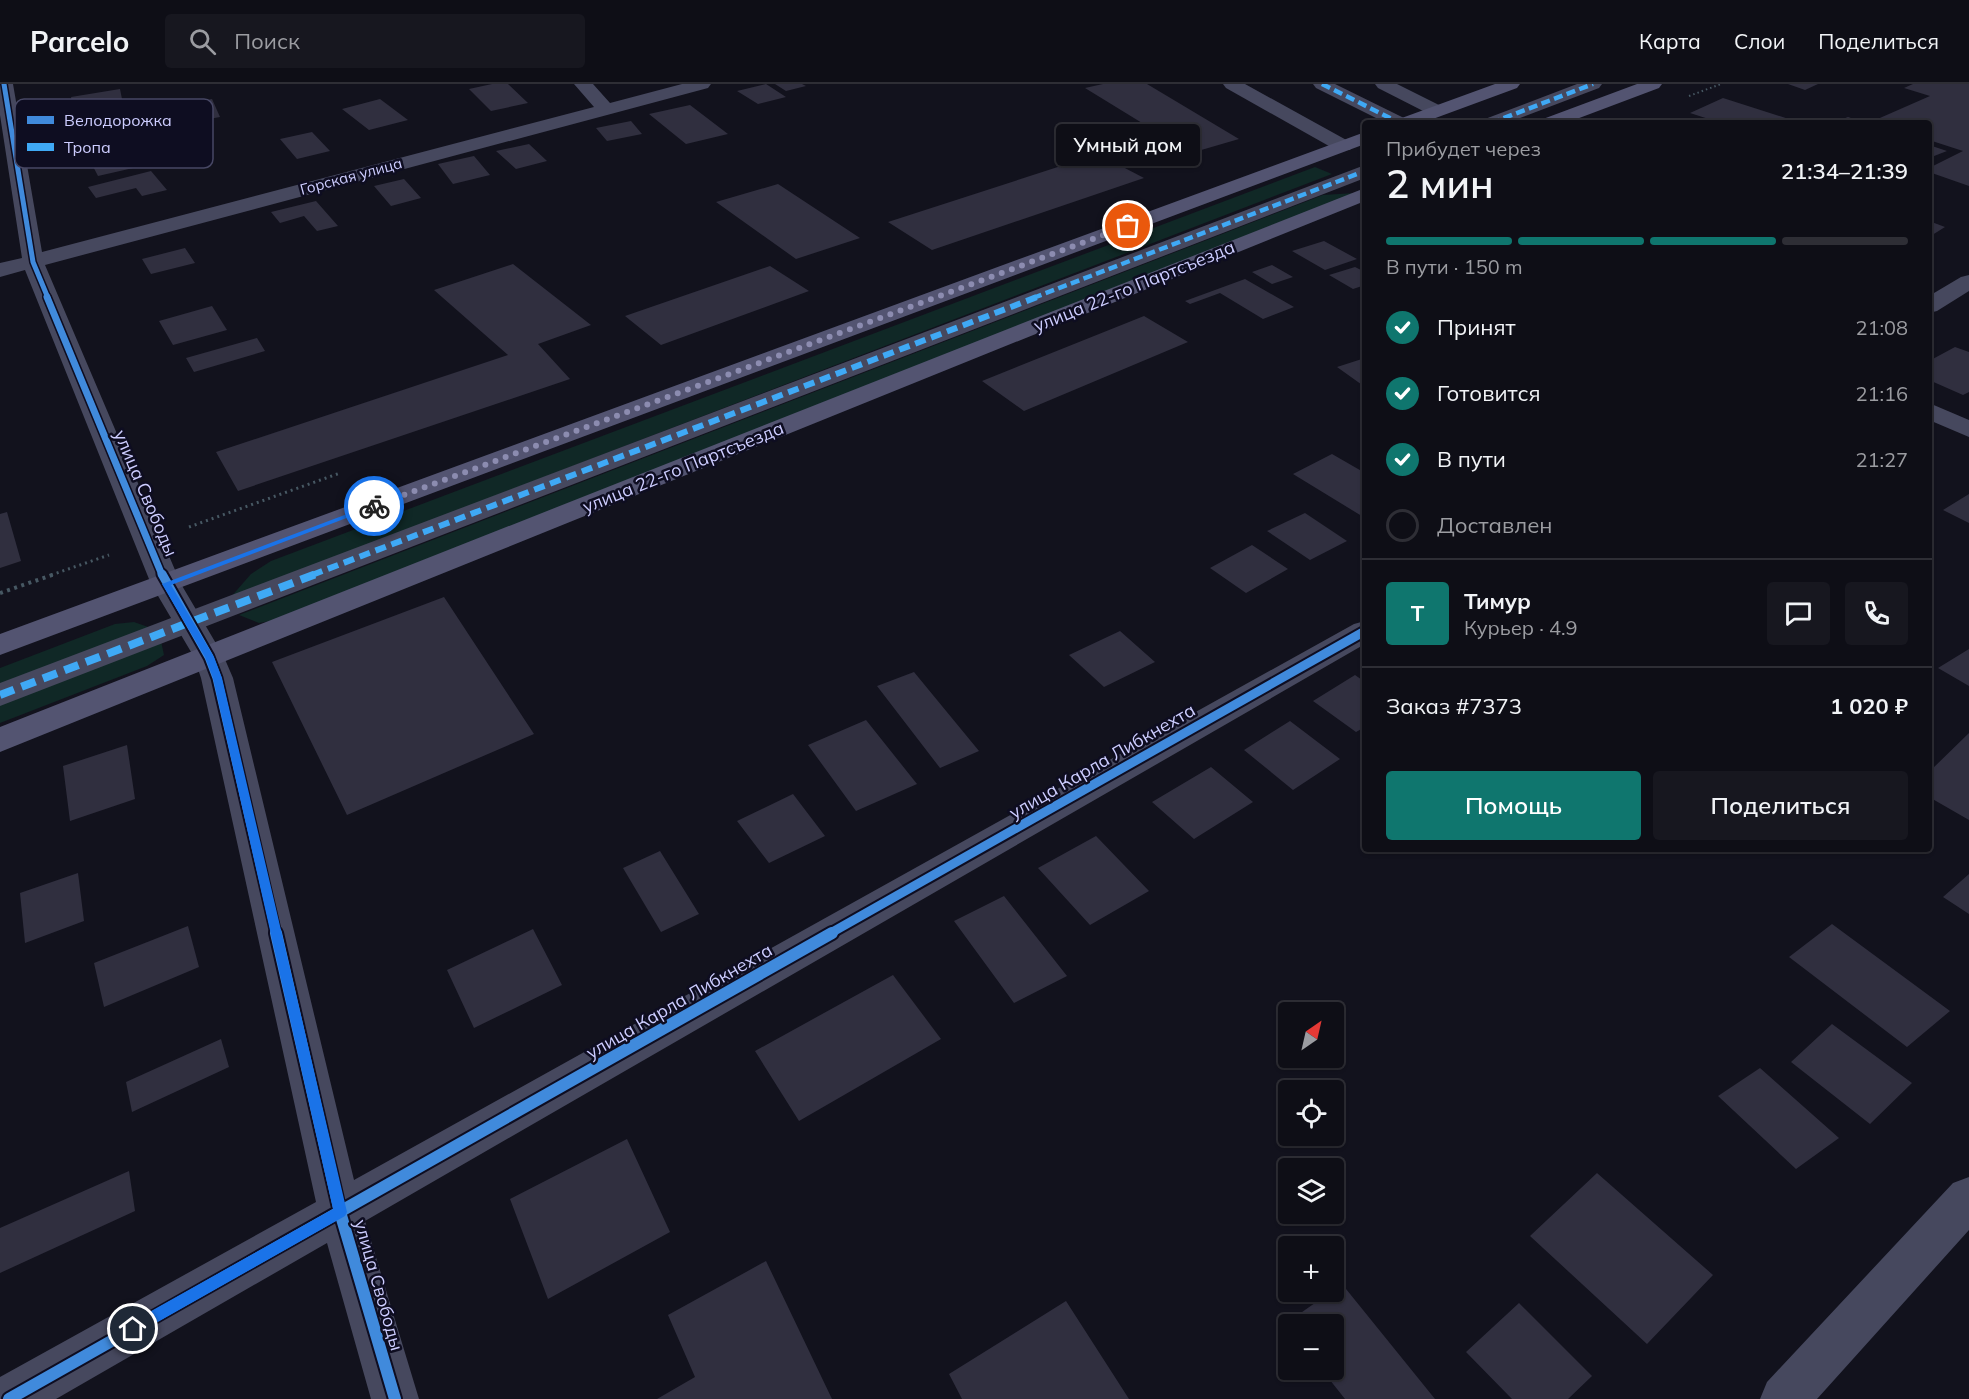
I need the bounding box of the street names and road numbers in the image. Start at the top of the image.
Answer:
street label: Горская улица [298,153,404,199]
street label: улица 22-го Партсъезда [1030,235,1238,337]
street label: улица 22-го Партсъезда [579,416,787,518]
street label: улица Свободы [109,426,183,560]
street label: улица Карла Либкнехта [1005,698,1199,824]
street label: улица Карла Либкнехта [582,938,776,1064]
street label: улица Свободы [349,1217,409,1353]

